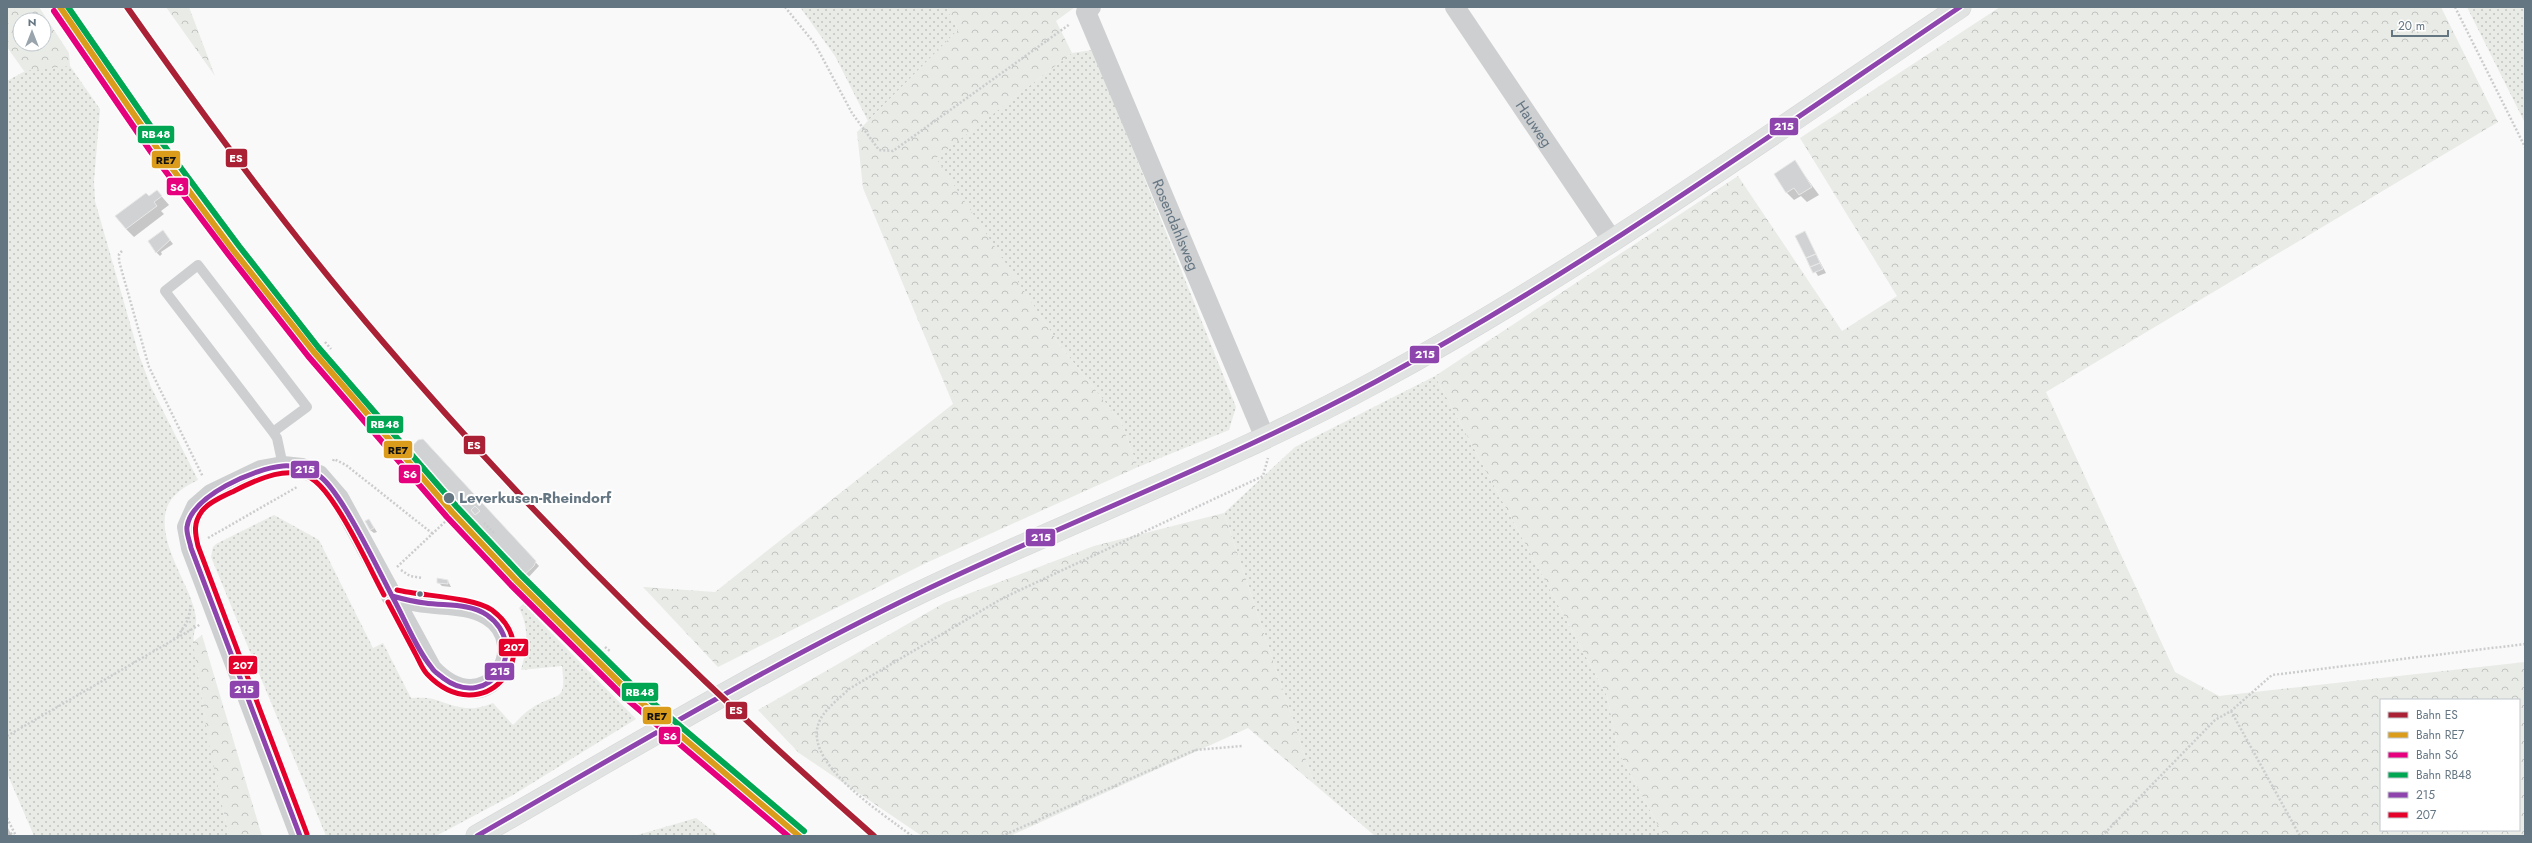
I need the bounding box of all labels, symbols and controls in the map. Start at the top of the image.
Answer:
north arrow [12,12,52,52]
scale bar [2392,12,2448,38]
text: N [28,14,36,30]
text: 20 m [2398,17,2425,35]
street label: Hauweg [1510,96,1557,152]
line badge: 215 [1769,117,1799,136]
text: 215 [1774,118,1794,134]
line badge: RB48 [137,125,175,144]
text: RB48 [142,126,171,142]
line badge: ES [225,148,248,168]
line badge: RE7 [151,150,181,169]
text: ES [229,150,243,166]
text: RE7 [156,152,177,168]
street label: Rosendahlsweg [1146,176,1205,274]
line badge: S6 [166,177,189,196]
text: S6 [170,179,184,195]
line badge: 215 [1409,345,1440,364]
text: 215 [1415,346,1435,362]
line badge: RB48 [366,415,404,434]
text: RB48 [371,416,400,432]
line badge: ES [463,435,486,455]
text: ES [467,437,481,453]
line badge: RE7 [383,440,413,459]
text: RE7 [388,442,409,458]
line badge: 215 [290,460,320,479]
text: 215 [295,461,315,477]
line badge: S6 [398,464,421,484]
text: S6 [403,466,417,482]
place label: Leverkusen-Rheindorf [459,487,612,509]
marker: Leverkusen-Rheindorf [442,491,456,505]
line badge: 215 [1025,528,1056,547]
text: 215 [1031,529,1051,545]
unlabelled marker [415,589,425,599]
line badge: 207 [498,638,529,657]
text: 207 [503,639,525,655]
line badge: 207 [228,655,258,675]
text: 207 [232,657,254,673]
line badge: 215 [484,662,515,681]
text: 215 [490,663,510,679]
line badge: 215 [229,680,260,699]
text: 215 [234,681,254,697]
line badge: RB48 [621,682,659,702]
text: RB48 [626,684,655,700]
legend [2380,699,2520,831]
line badge: ES [725,701,748,720]
text: ES [729,702,743,718]
line badge: RE7 [642,706,672,725]
text: Bahn ES [2416,706,2458,724]
text: RE7 [647,708,668,724]
line badge: S6 [658,726,681,745]
text: Bahn RE7 [2416,726,2465,744]
text: S6 [663,728,677,744]
text: Bahn S6 [2416,746,2458,764]
text: Bahn RB48 [2416,766,2472,784]
text: 215 [2416,786,2435,804]
text: 207 [2416,806,2437,824]

